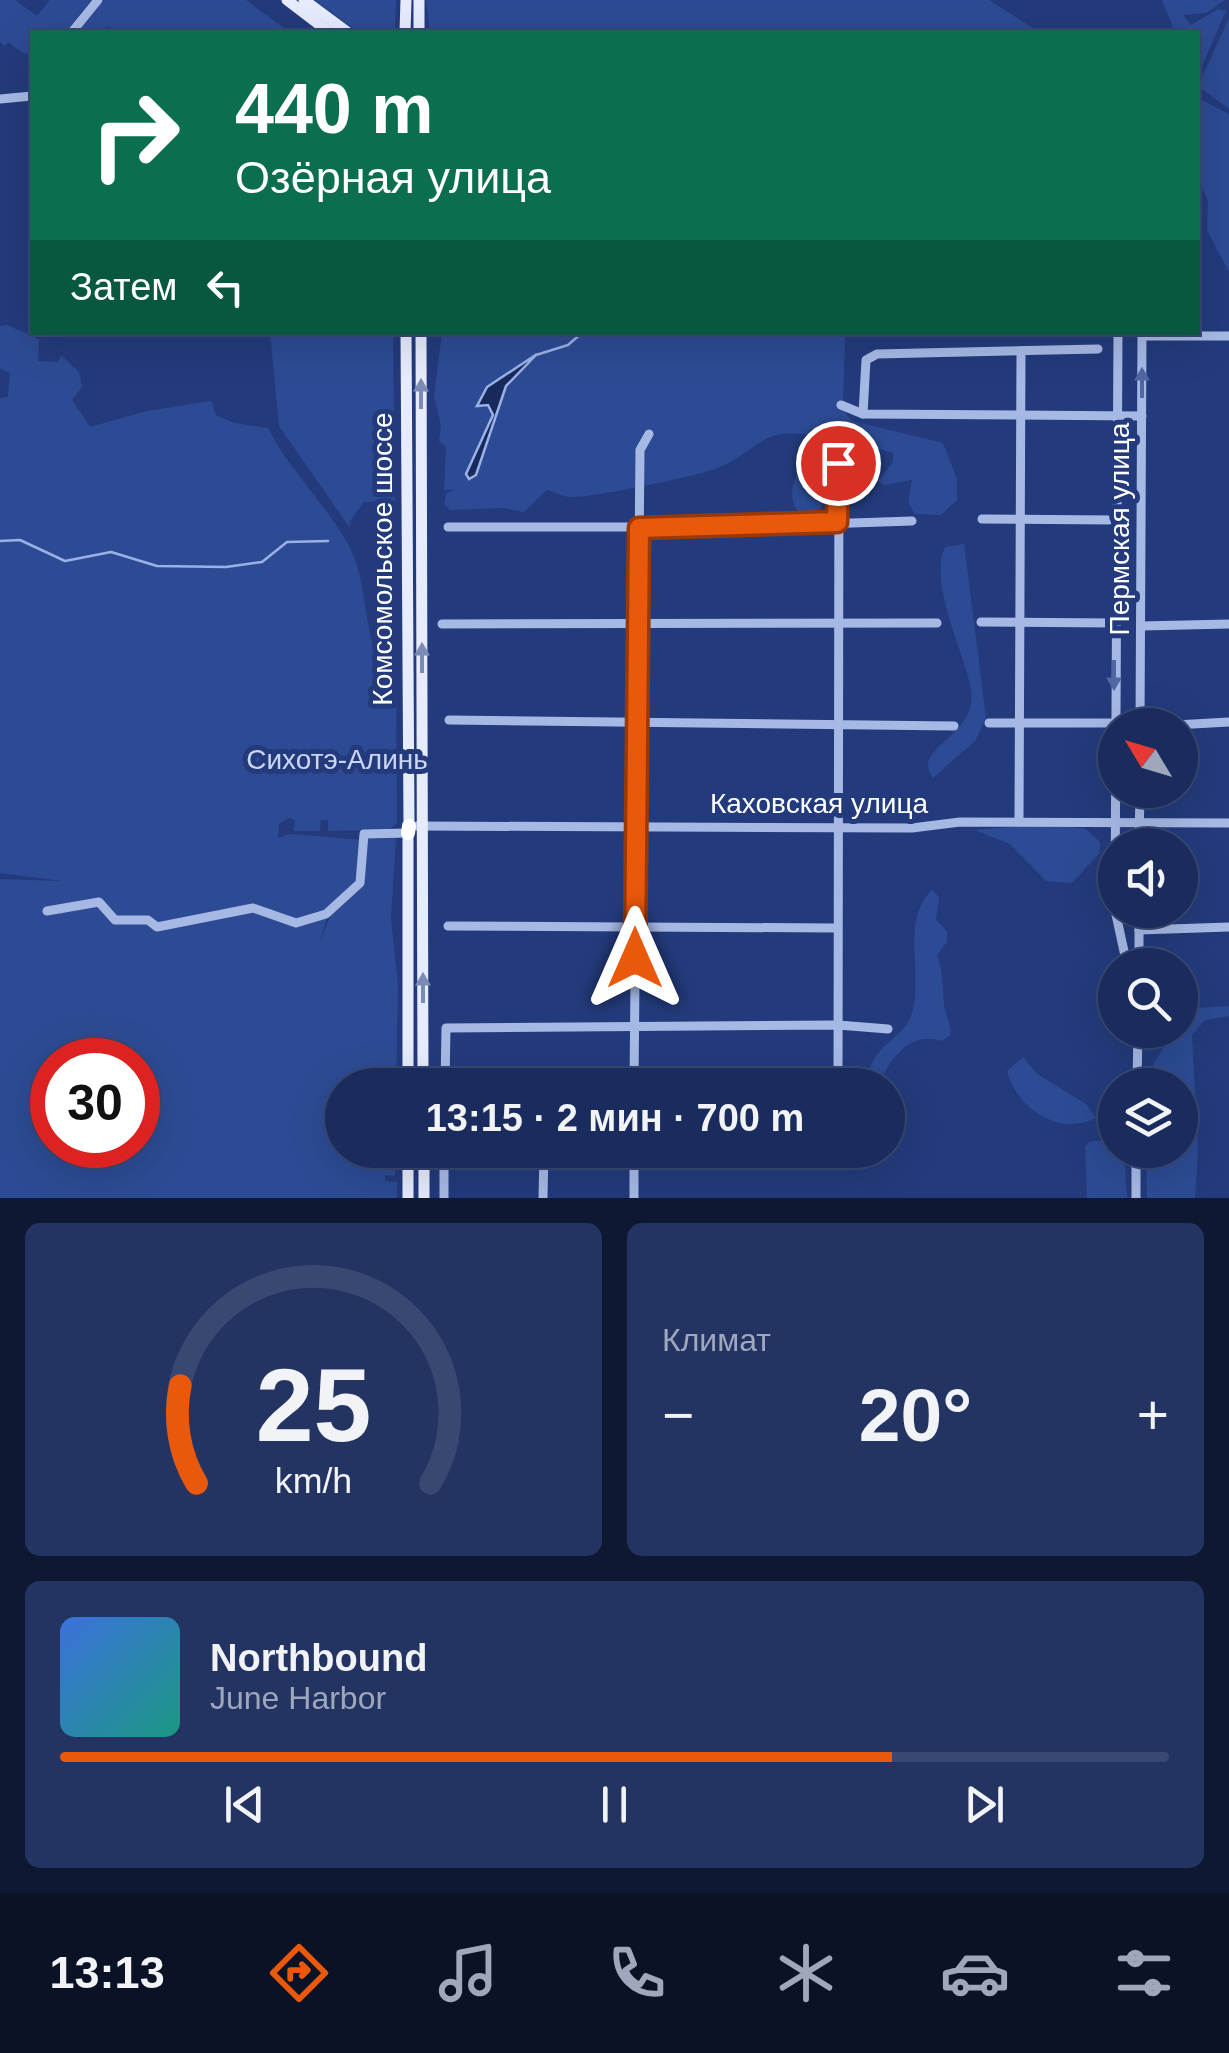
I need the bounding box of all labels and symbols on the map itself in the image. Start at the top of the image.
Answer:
one-way arrow [1134,366,1150,398]
one-way arrow [413,378,429,410]
street label: Комсомольское шоссе [367,412,398,706]
pin [796,421,881,506]
street label: Пермская улица [1104,422,1135,635]
one-way arrow [414,642,430,674]
one-way arrow [1106,659,1122,691]
north arrow [1098,708,1198,808]
park label: Сихотэ-Алинь [246,744,428,775]
street label: Каховская улица [710,788,928,819]
position arrow [583,906,687,1010]
one-way arrow [415,971,431,1003]
speed limit sign: 30 [30,1038,160,1168]

